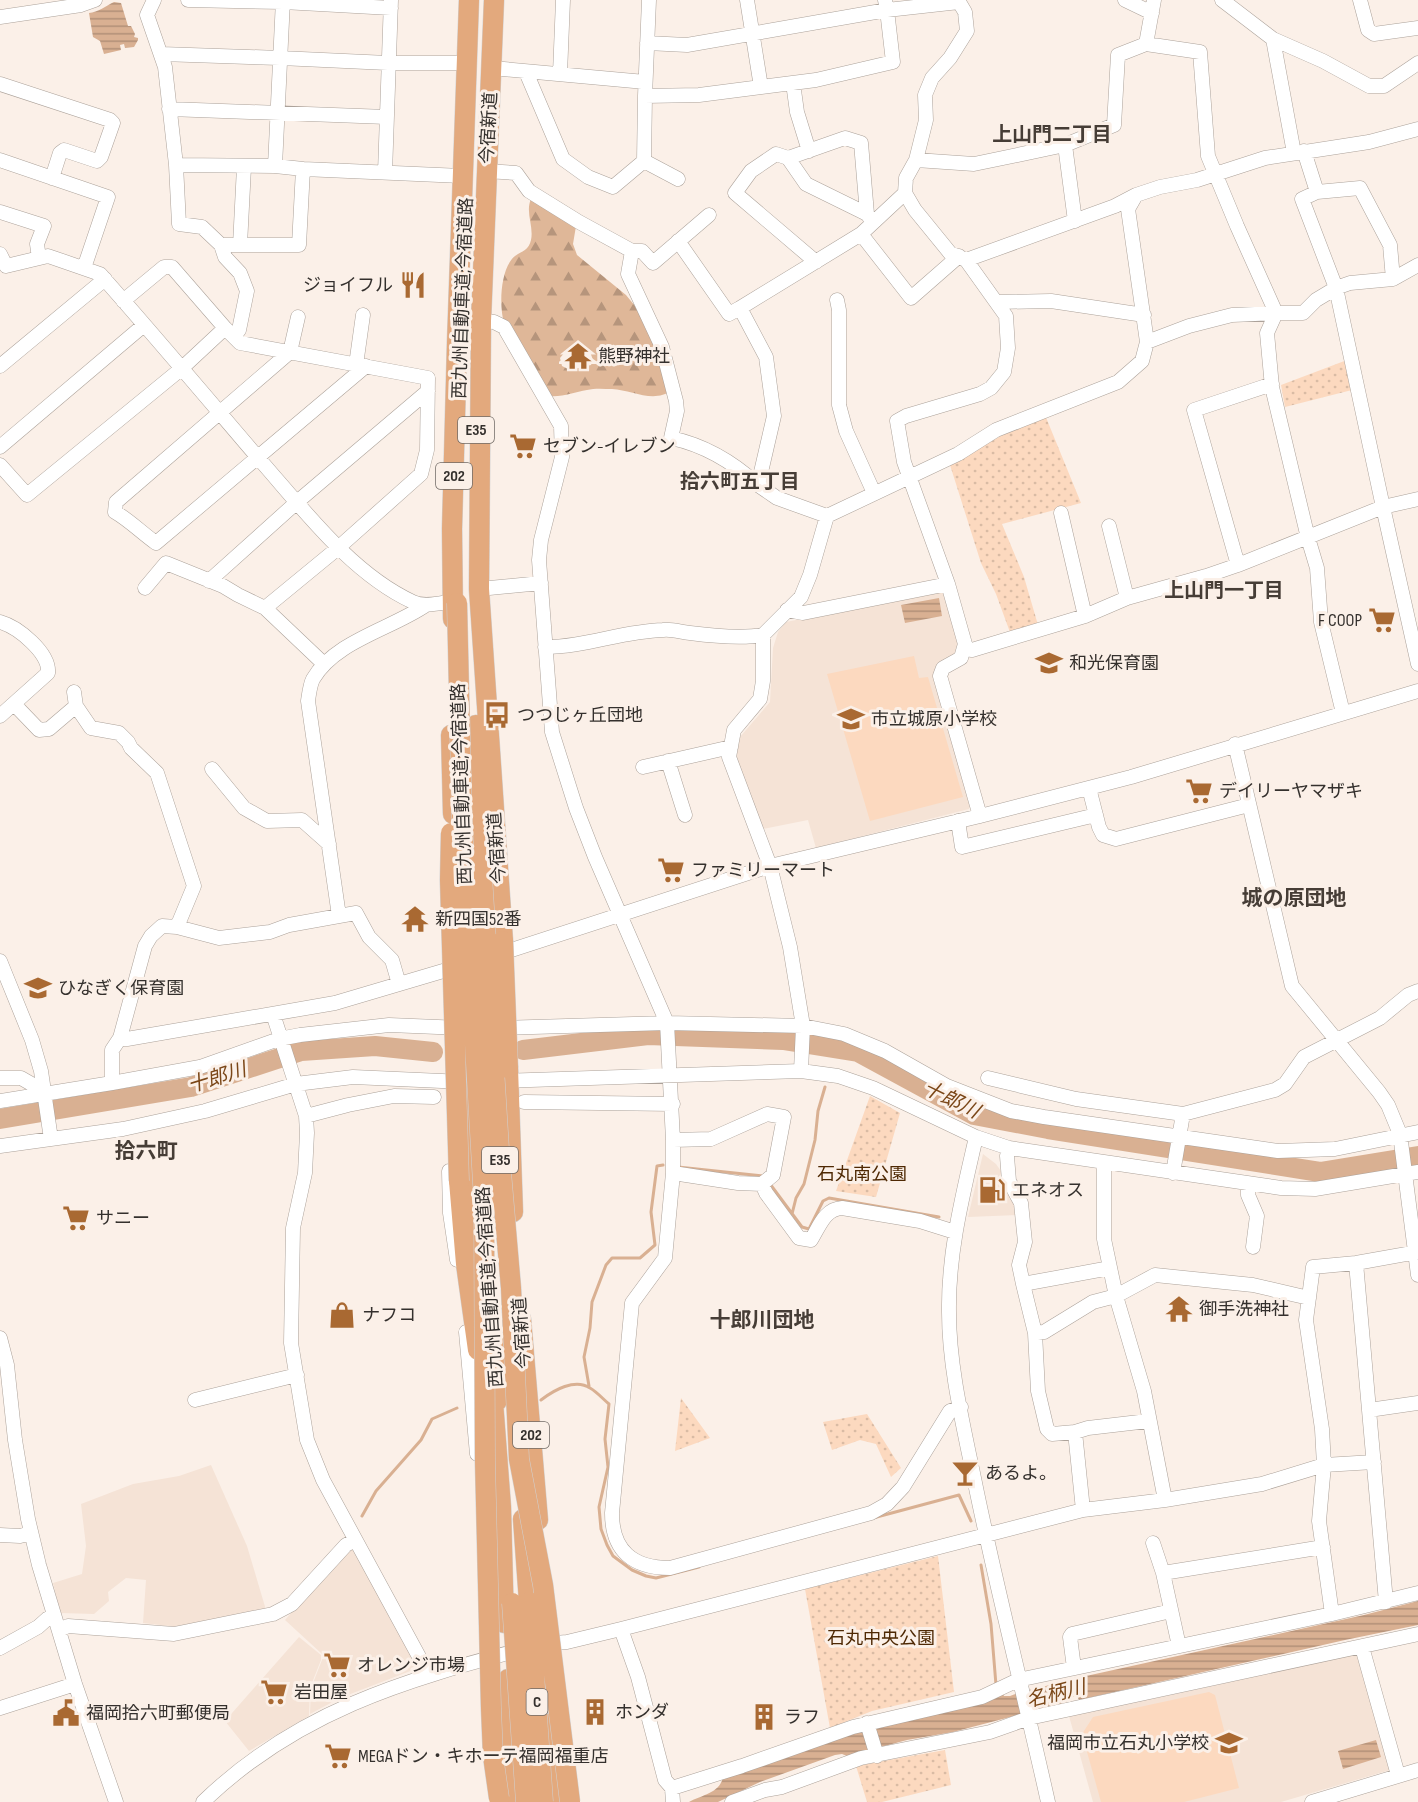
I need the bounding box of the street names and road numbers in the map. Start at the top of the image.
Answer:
street label: 今宿新道 [477,91,501,165]
street label: 西九州自動車道;今宿道路 [449,197,477,399]
road number: E35 [458,417,494,443]
road number: 202 [436,463,472,489]
street label: 西九州自動車道;今宿道路 [448,683,476,885]
street label: 今宿新道 [484,811,510,885]
road number: E35 [482,1147,518,1173]
street label: 西九州自動車道;今宿道路 [472,1186,508,1388]
street label: 今宿新道 [509,1296,535,1370]
road number: 202 [513,1422,549,1448]
road number: C [526,1689,548,1715]

